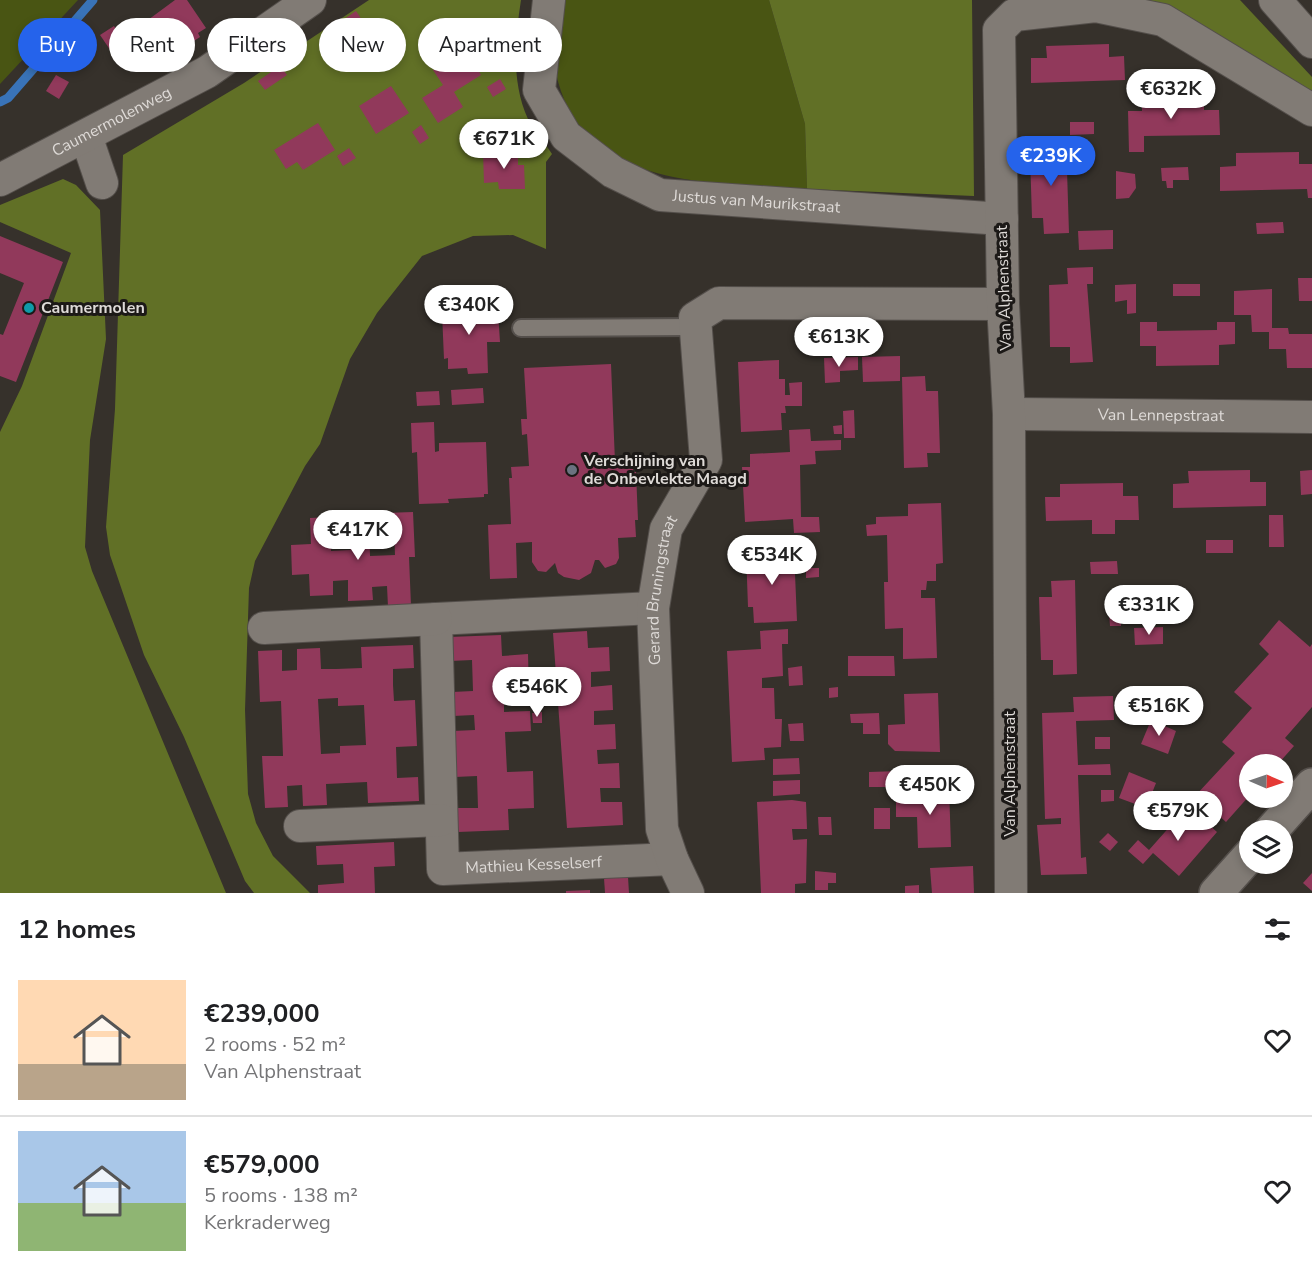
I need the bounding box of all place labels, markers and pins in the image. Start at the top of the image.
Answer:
pin: €632K [1129,69,1213,120]
pin: €671K [462,119,546,170]
pin: €239K [1009,136,1093,187]
pin: €340K [427,285,511,336]
place label: Caumermolen [41,297,145,319]
marker: Caumermolen [22,301,36,315]
pin: €613K [797,317,881,368]
place label: Verschijning van de Onbevlekte Maagd [583,450,747,490]
marker: Verschijning van de Onbevlekte Maagd [565,463,579,477]
pin: €417K [316,510,400,561]
pin: €534K [730,535,814,586]
pin: €331K [1107,585,1191,636]
pin: €546K [495,667,579,718]
pin: €516K [1117,686,1201,737]
pin: €450K [888,765,972,816]
pin: €579K [1136,791,1220,842]

